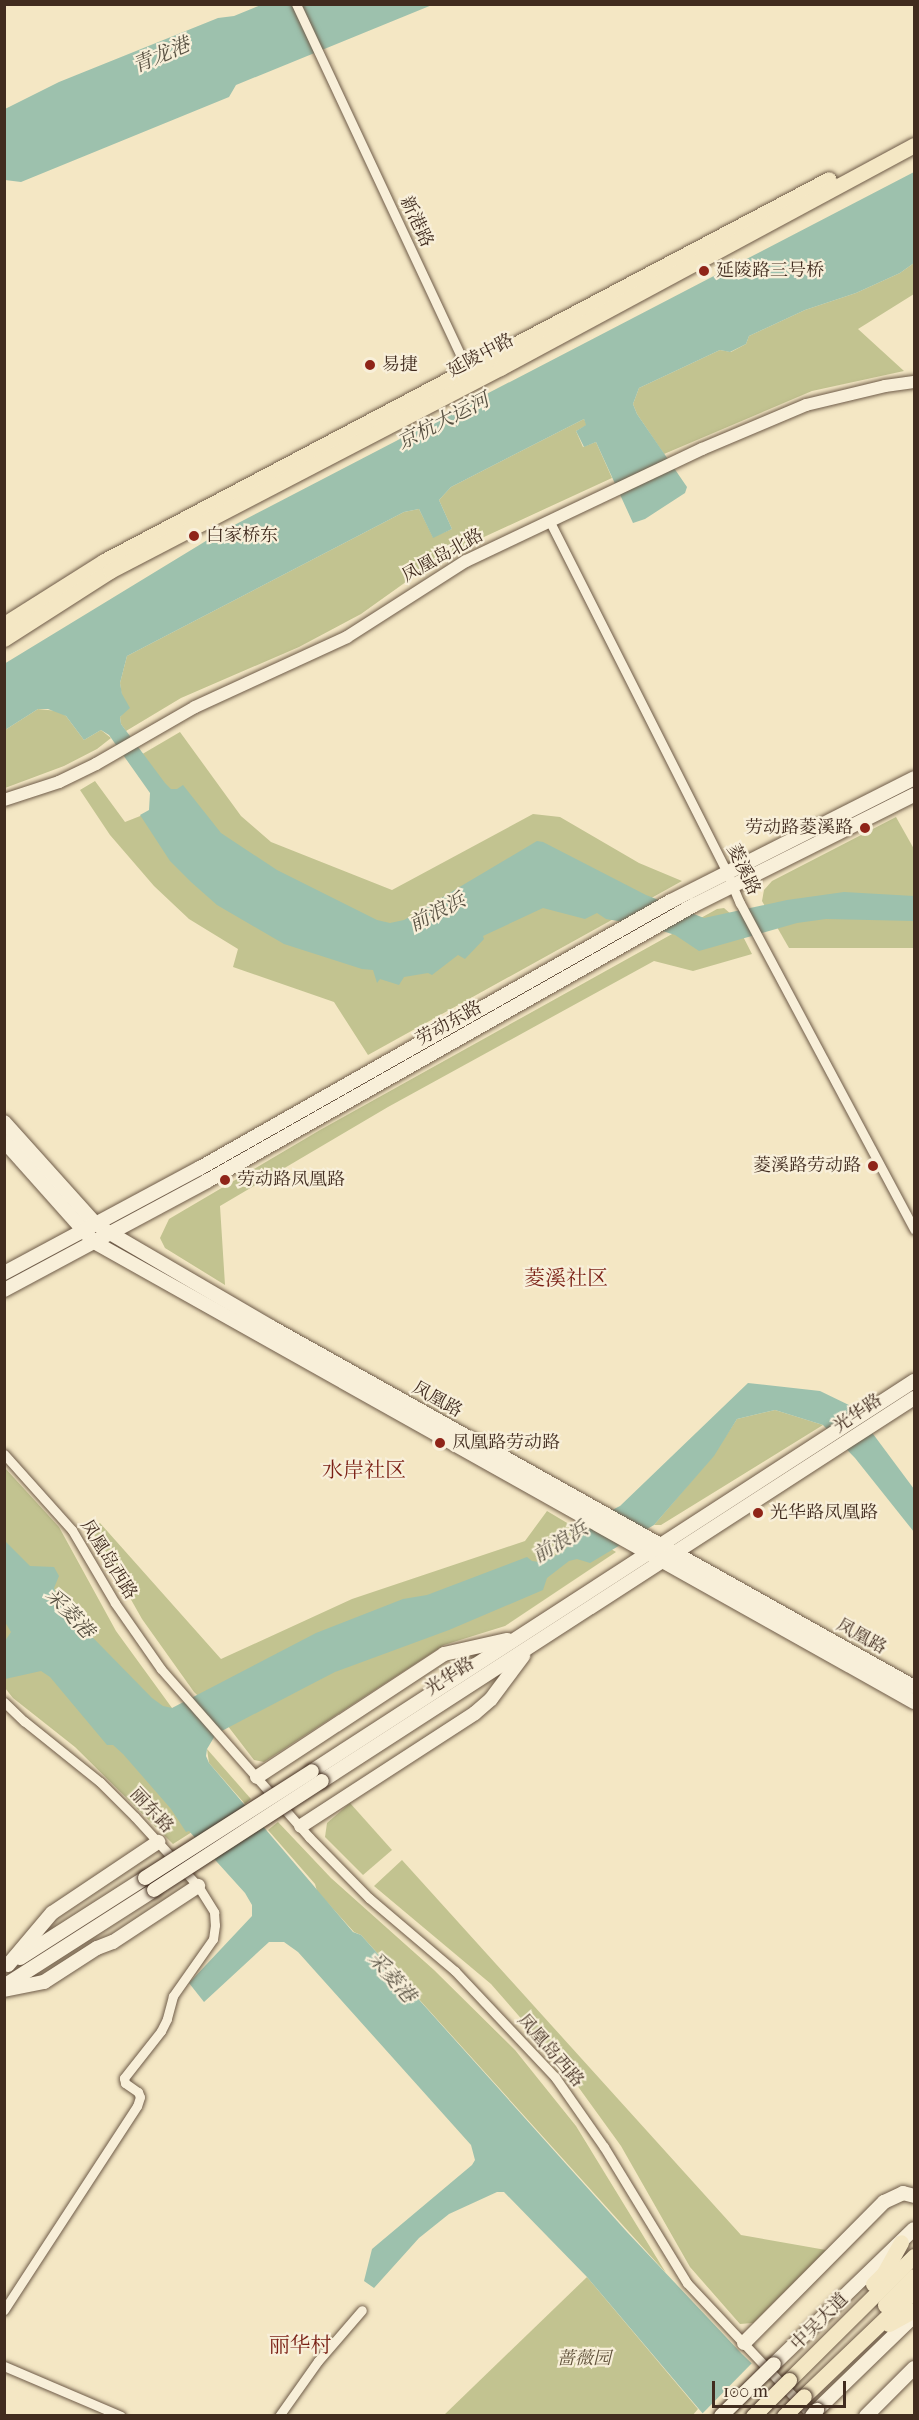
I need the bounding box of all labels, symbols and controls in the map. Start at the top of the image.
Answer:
water label: 青龙港 [129,32,193,78]
street label: 新港路 [395,193,437,251]
place label: 延陵路三号桥 [716,260,824,282]
marker: 延陵路三号桥 [697,264,711,278]
street label: 延陵中路 [444,330,518,382]
place label: 易捷 [382,354,418,376]
marker: 易捷 [363,358,377,372]
water label: 京杭大运河 [393,388,493,454]
place label: 白家桥东 [206,525,278,547]
street label: 凤凰岛北路 [398,525,488,587]
marker: 白家桥东 [187,529,201,543]
place label: 劳动路菱溪路 [745,817,853,839]
marker: 劳动路菱溪路 [858,821,872,835]
street label: 菱溪路 [722,841,764,899]
water label: 前浪浜 [405,888,469,936]
street label: 劳动东路 [412,997,486,1051]
place label: 菱溪路劳动路 [753,1155,861,1177]
marker: 菱溪路劳动路 [866,1159,880,1173]
place label: 劳动路凤凰路 [237,1169,345,1191]
marker: 劳动路凤凰路 [218,1173,232,1187]
district label: 菱溪社区 [524,1265,608,1291]
street label: 凤凰路 [408,1377,466,1423]
street label: 光华路 [830,1390,886,1438]
place label: 凤凰路劳动路 [452,1432,560,1454]
marker: 凤凰路劳动路 [433,1436,447,1450]
district label: 水岸社区 [322,1457,406,1483]
place label: 光华路凤凰路 [770,1502,878,1524]
marker: 光华路凤凰路 [751,1506,765,1520]
street label: 凤凰岛西路 [75,1516,141,1604]
water label: 前浪浜 [528,1516,592,1568]
water label: 采菱港 [41,1583,99,1643]
street label: 凤凰路 [832,1614,890,1660]
street label: 光华路 [421,1653,479,1701]
street label: 丽东路 [125,1784,177,1838]
water label: 采菱港 [363,1946,421,2008]
street label: 凤凰岛西路 [512,2010,588,2092]
street label: 中吴大道 [787,2289,853,2355]
district label: 丽华村 [269,2332,331,2358]
park label: 蔷薇园 [557,2348,611,2370]
scale bar [715,2369,848,2407]
text: 100 m [723,2381,768,2402]

